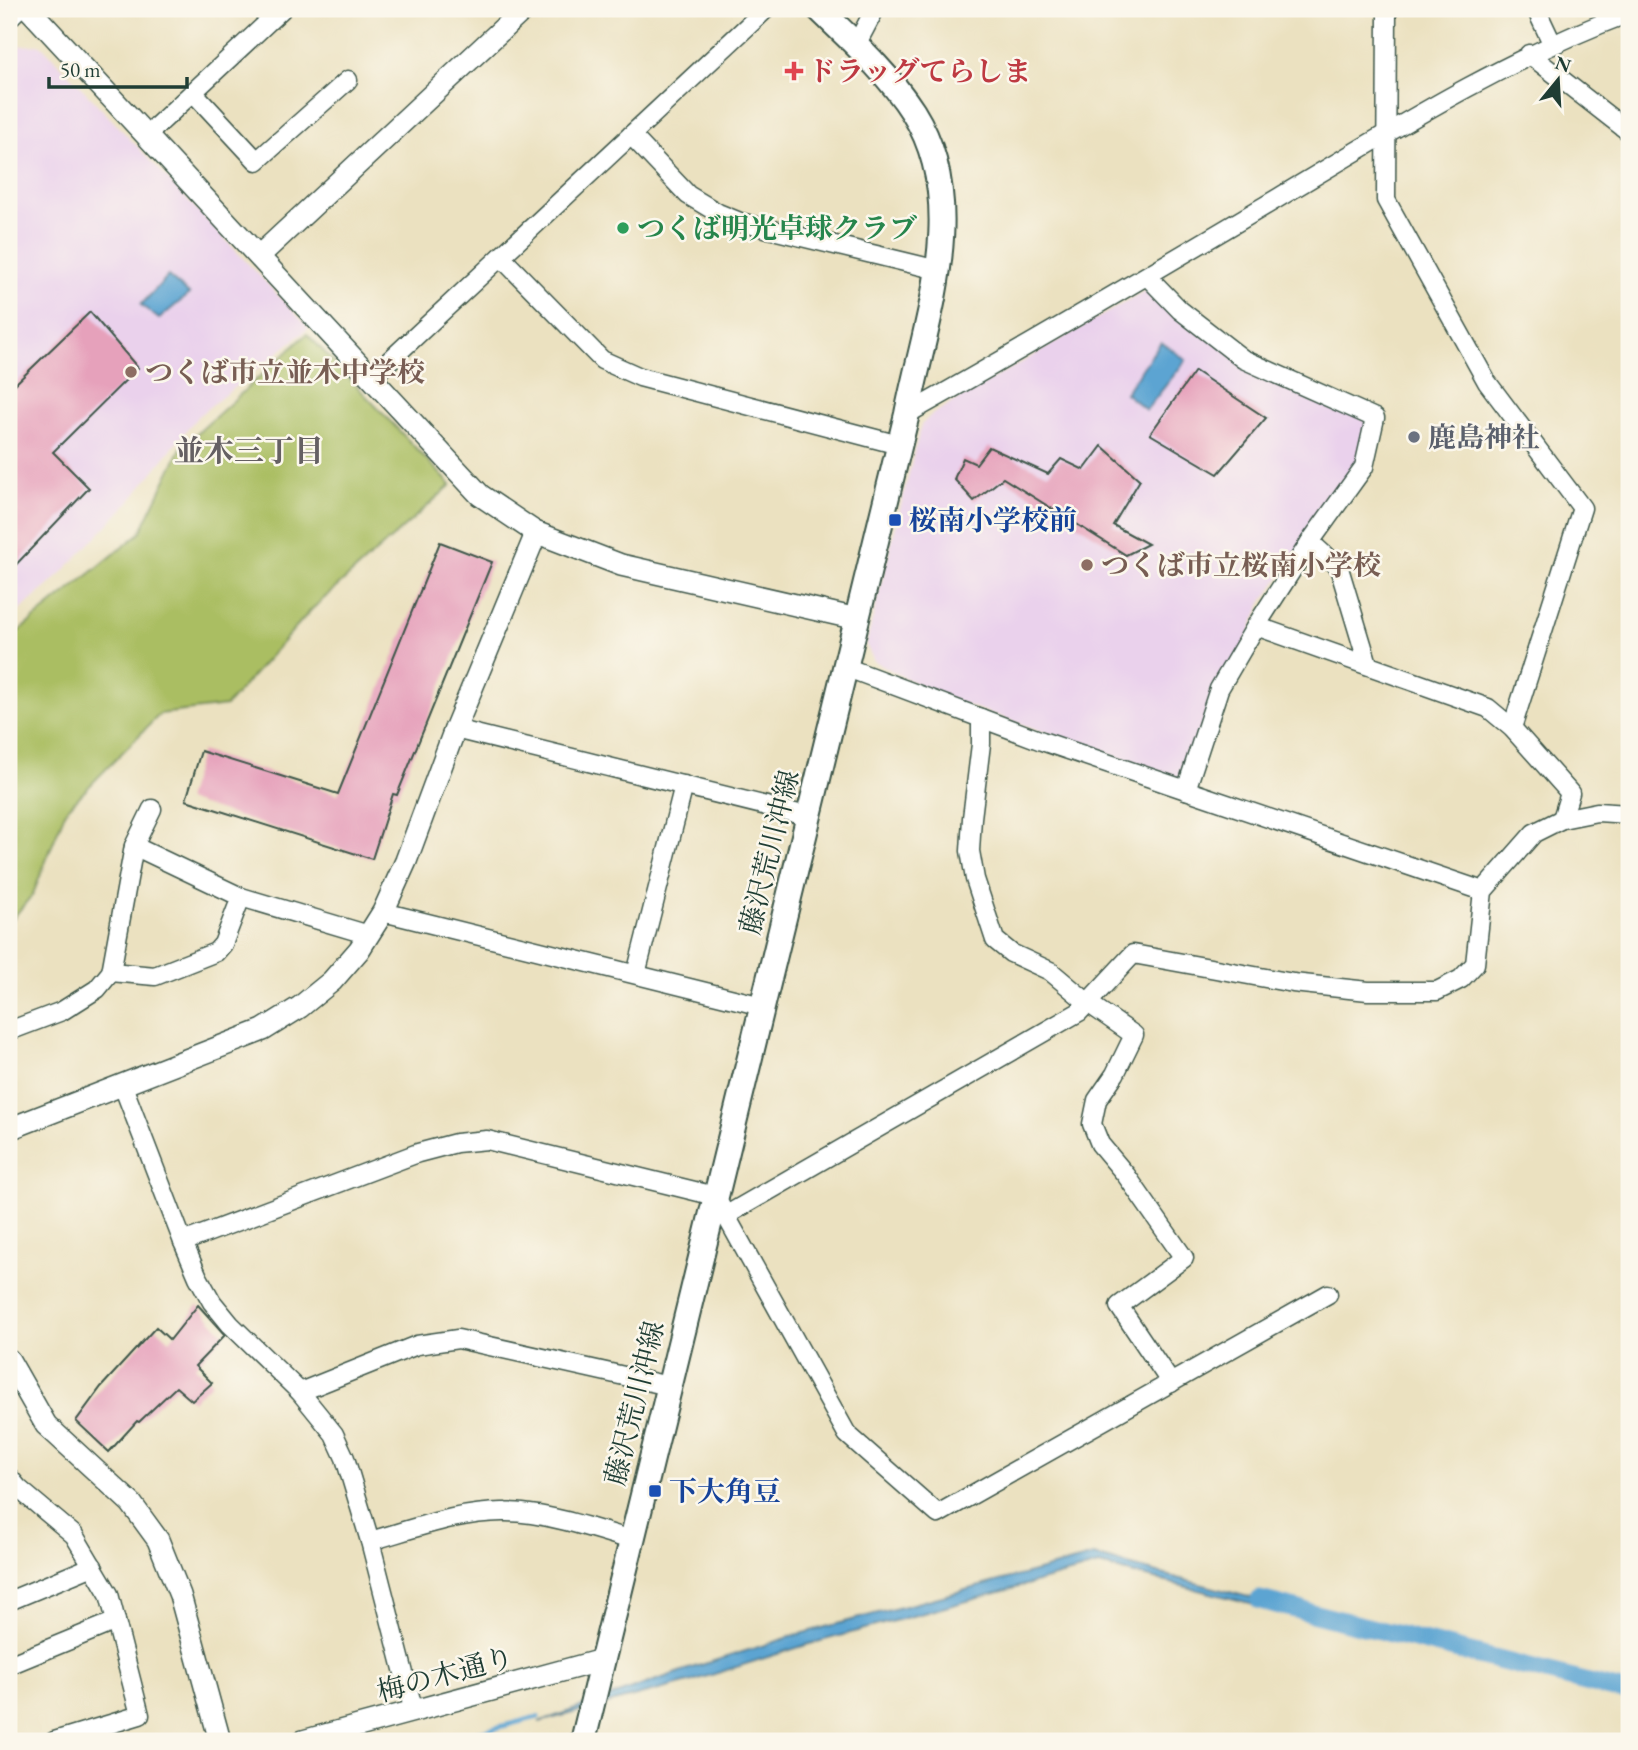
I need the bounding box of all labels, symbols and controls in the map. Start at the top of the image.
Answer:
scale bar [49,46,187,90]
north arrow [1522,46,1592,116]
text: N [1552,50,1575,79]
place label: ドラッグてらしま [808,53,1031,89]
text: 50 m [60,56,101,83]
marker: ドラッグてらしま [786,63,802,79]
place label: つくば明光卓球クラブ [637,210,917,246]
marker: つくば明光卓球クラブ [615,220,631,236]
place label: つくば市立並木中学校 [145,354,425,390]
marker: つくば市立並木中学校 [123,364,139,380]
place label: 鹿島神社 [1428,419,1540,455]
marker: 鹿島神社 [1406,429,1422,445]
district label: 並木三丁目 [174,431,324,470]
place label: 桜南小学校前 [909,502,1077,538]
marker: 桜南小学校前 [887,512,903,528]
place label: つくば市立桜南小学校 [1101,547,1381,583]
marker: つくば市立桜南小学校 [1079,557,1095,573]
street label: 藤沢荒川沖線 [731,766,807,938]
street label: 藤沢荒川沖線 [596,1317,672,1489]
place label: 下大角豆 [669,1473,781,1509]
marker: 下大角豆 [647,1483,663,1499]
street label: 梅の木通り [373,1638,517,1710]

